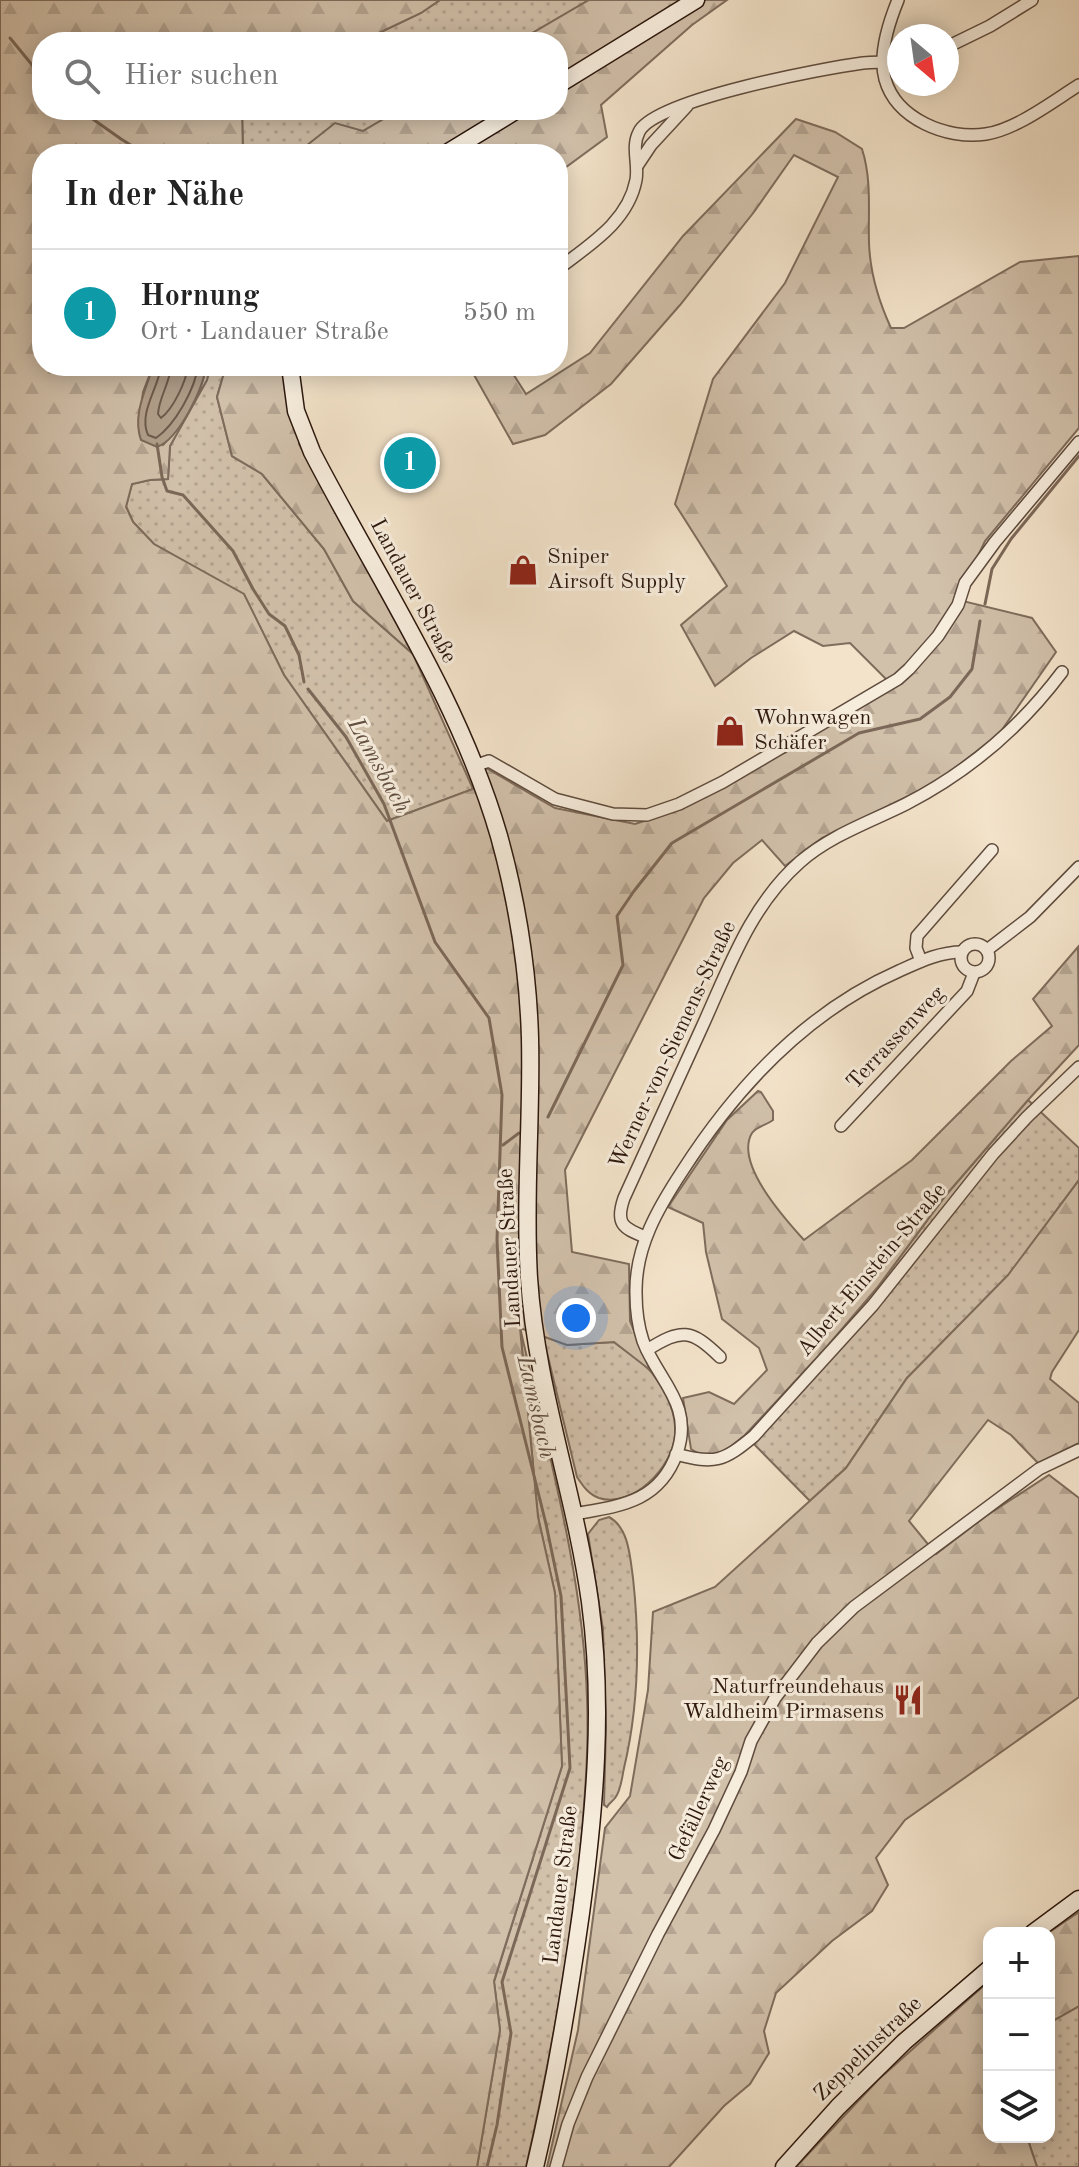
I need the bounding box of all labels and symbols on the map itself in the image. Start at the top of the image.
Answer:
north arrow [887,24,959,96]
pin: 1 [384,433,436,493]
street label: Landauer Straße [366,515,460,667]
place label: Sniper Airsoft Supply [547,546,686,593]
shop icon: Sniper Airsoft Supply [506,553,540,587]
place label: Wohnwagen Schäfer [754,707,871,754]
water label: Lamsbach [341,713,414,818]
shop icon: Wohnwagen Schäfer [713,714,747,748]
street label: Werner-von-Siemens-Straße [606,918,740,1172]
street label: Terrassenweg [843,982,949,1094]
street label: Landauer Straße [495,1168,525,1328]
street label: Albert-Einstein-Straße [793,1179,951,1361]
your location [556,1298,596,1338]
water label: Lamsbach [511,1352,559,1461]
place label: Naturfreundehaus Waldheim Pirmasens [683,1676,884,1723]
restaurant icon: Naturfreundehaus Waldheim Pirmasens [891,1683,925,1717]
street label: Gefällerweg [665,1753,733,1865]
street label: Landauer Straße [540,1804,582,1966]
street label: Zeppelinstraße [810,1992,926,2106]

